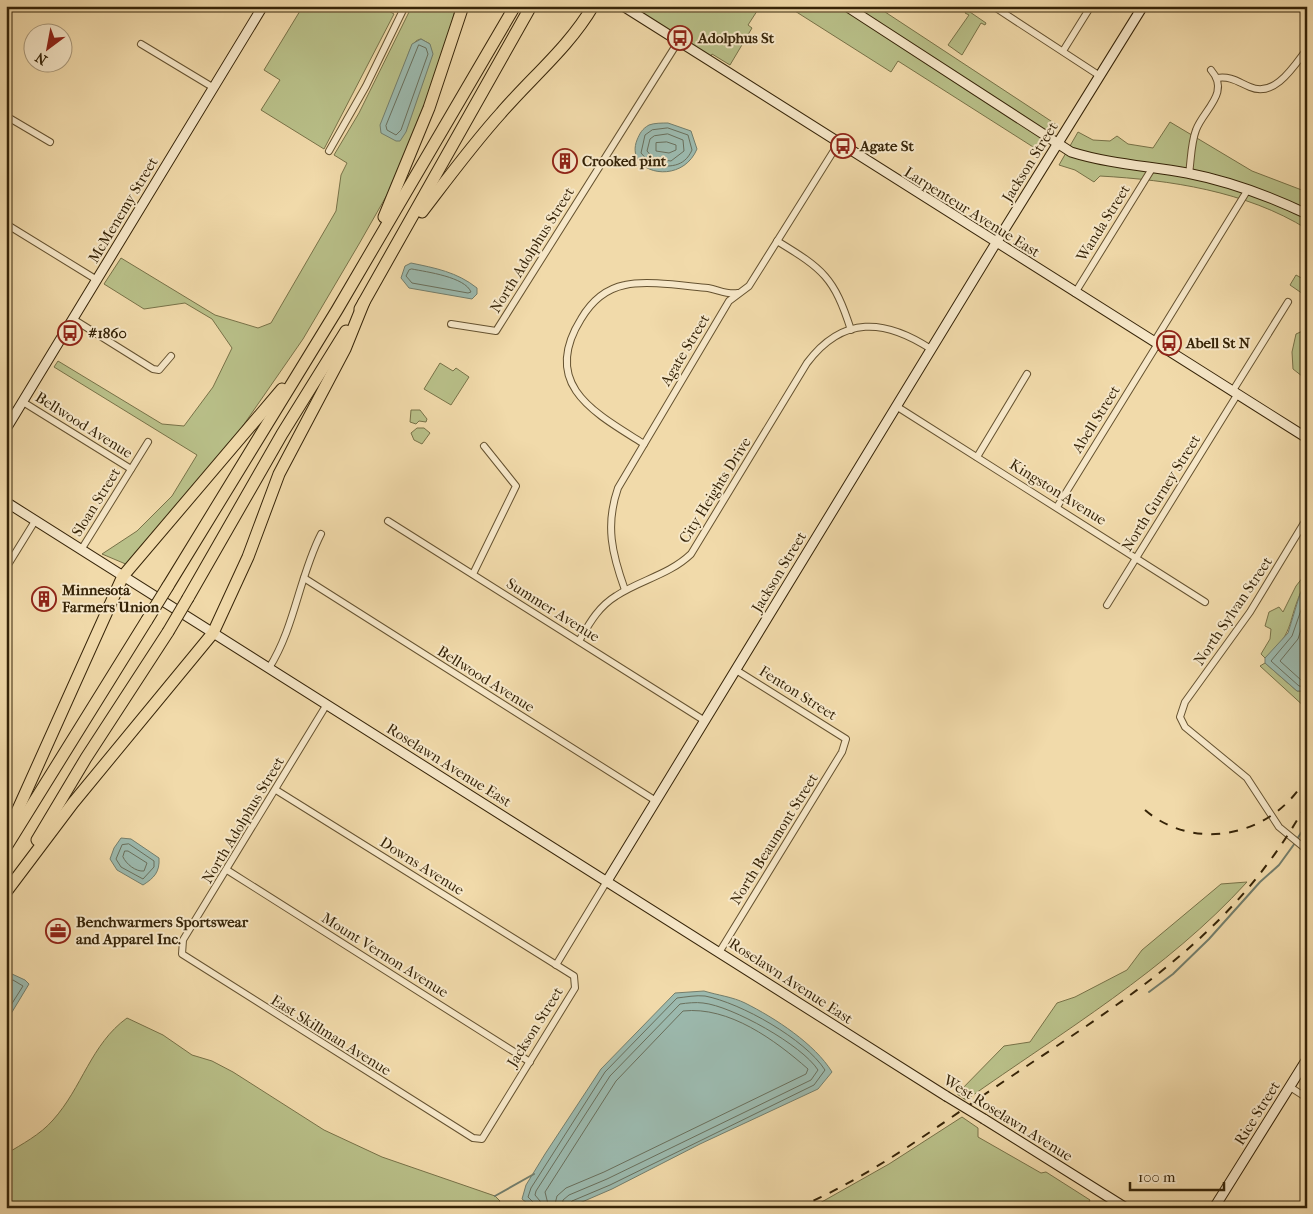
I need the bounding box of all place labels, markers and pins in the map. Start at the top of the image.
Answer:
bus stop icon: Adolphus St [667,25,693,51]
place label: Adolphus St [697,29,775,47]
bus stop icon: Agate St [830,133,856,159]
place label: Agate St [859,137,914,155]
building icon: Crooked pint [552,148,578,174]
place label: Crooked pint [582,152,667,170]
bus stop icon: #1860 [57,320,83,346]
place label: #1860 [88,324,127,342]
bus stop icon: Abell St N [1156,330,1182,356]
place label: Abell St N [1185,334,1251,352]
place label: Minnesota Farmers Union [61,581,159,616]
building icon: Minnesota Farmers Union [31,586,57,612]
place label: Benchwarmers Sportswear and Apparel Inc. [76,913,249,948]
office icon: Benchwarmers Sportswear and Apparel Inc. [45,918,71,944]

